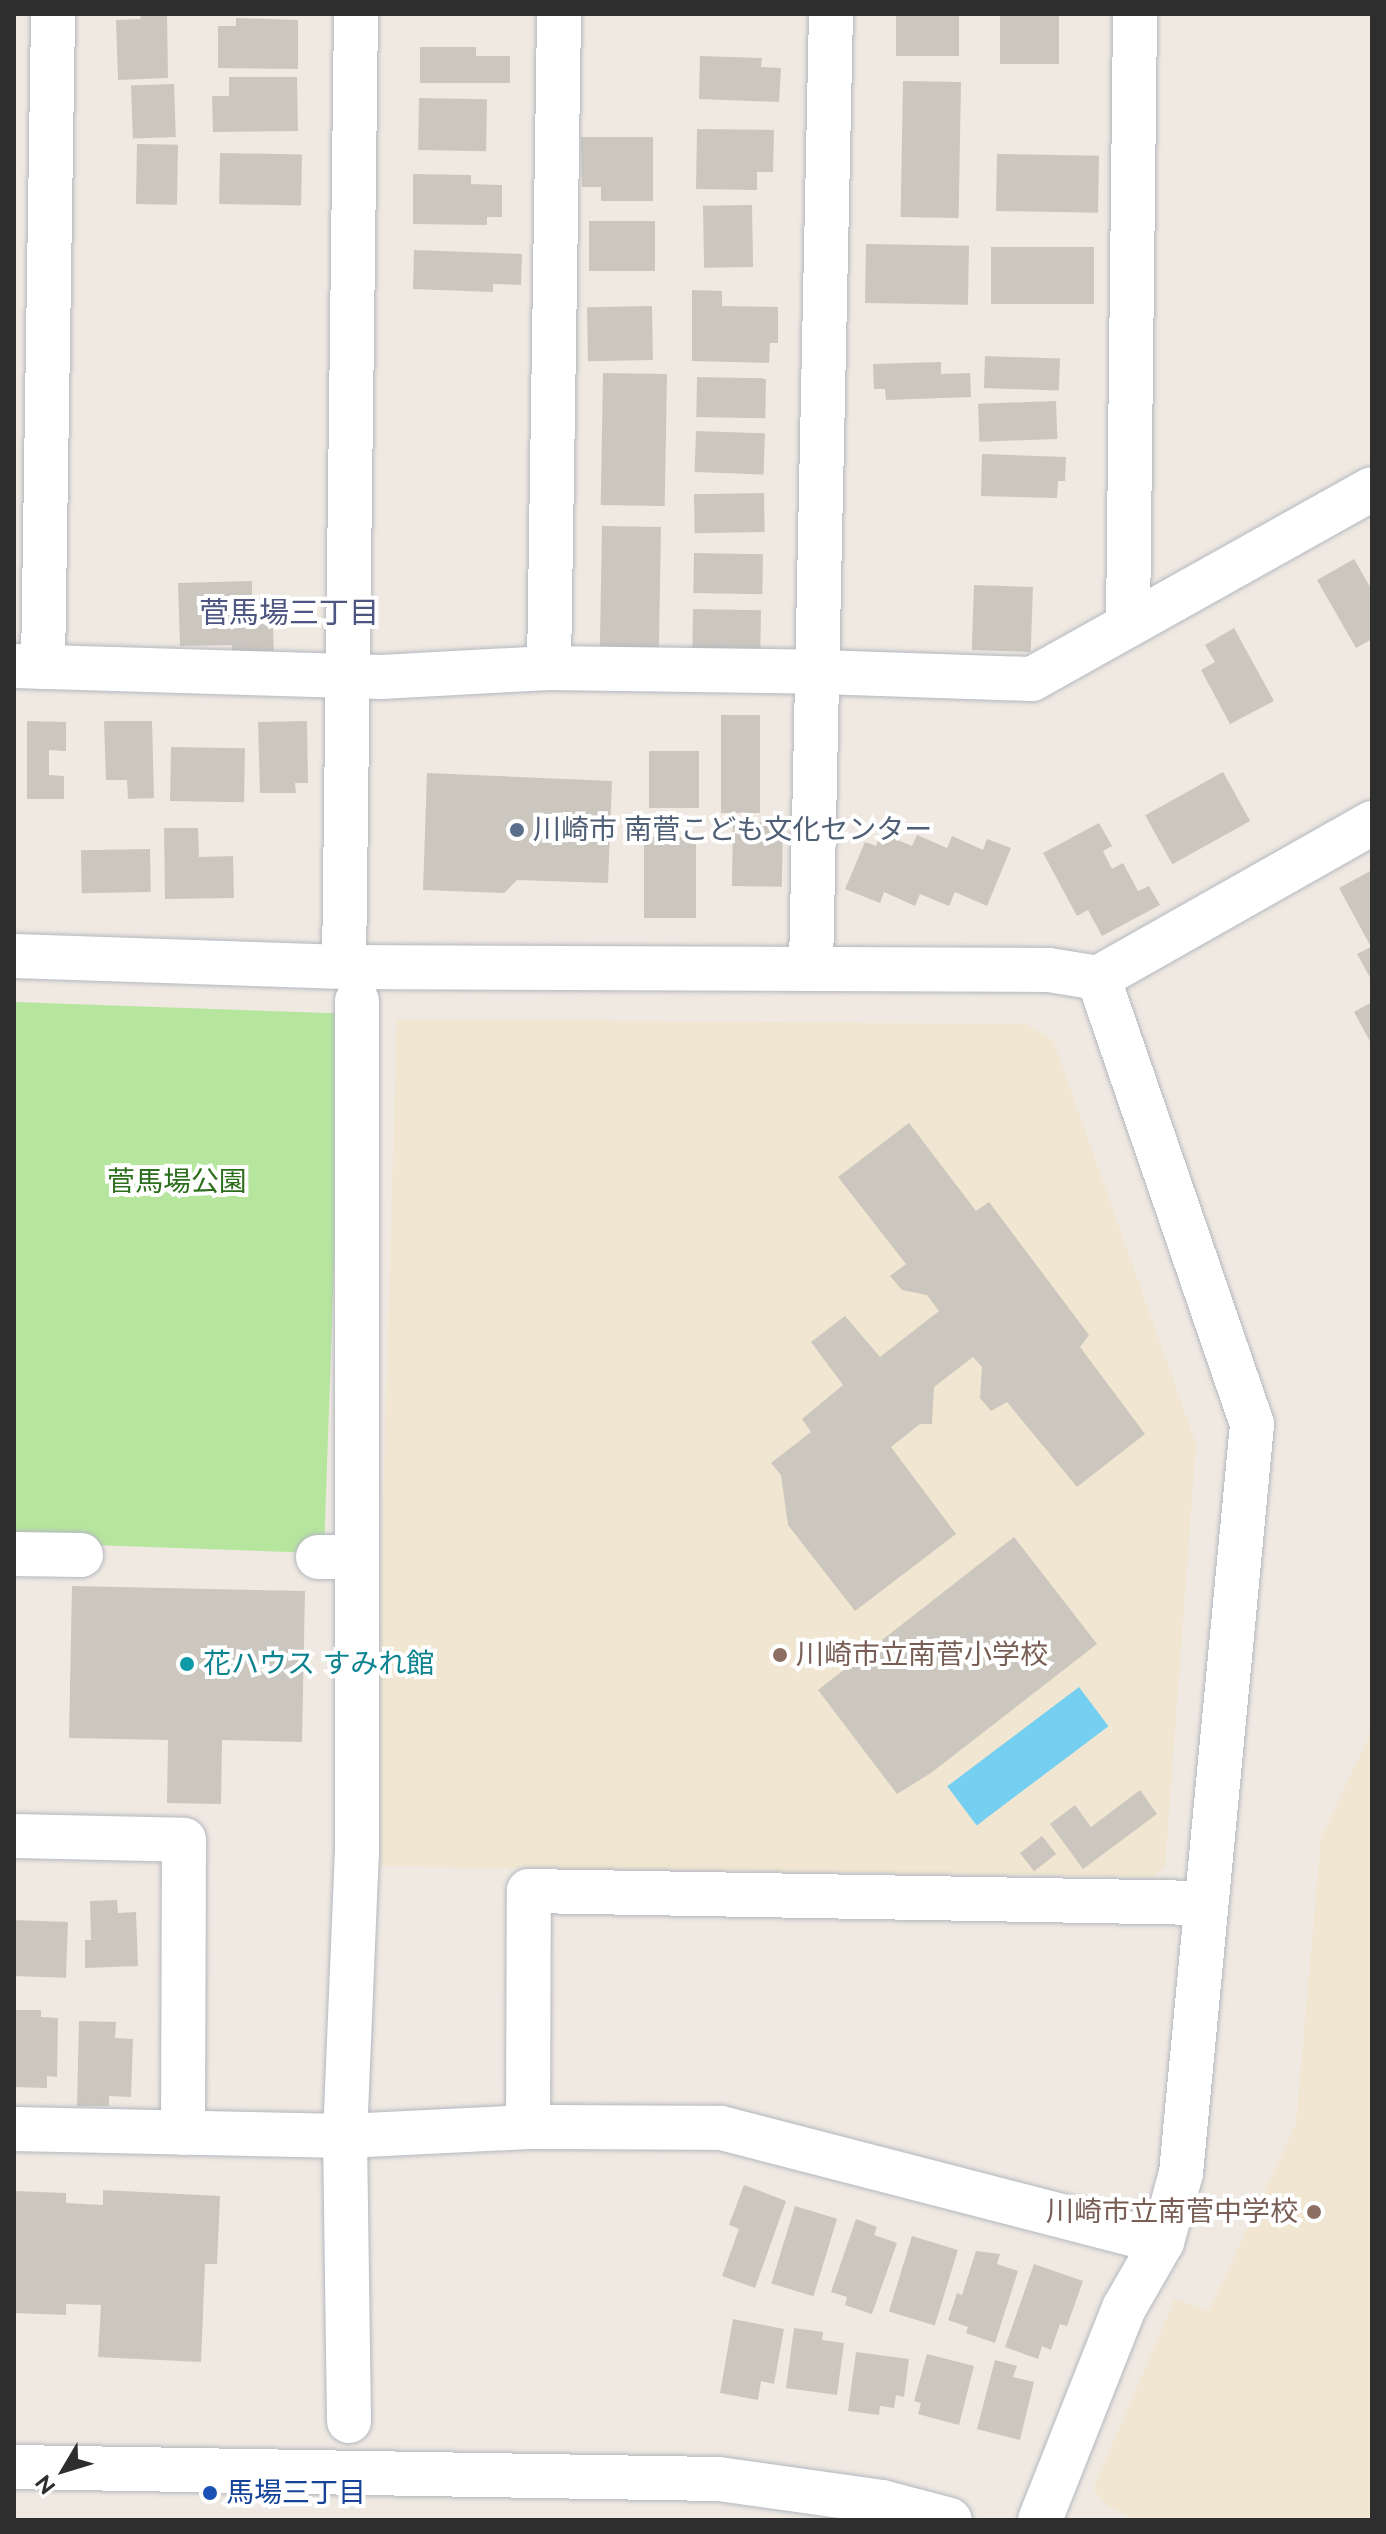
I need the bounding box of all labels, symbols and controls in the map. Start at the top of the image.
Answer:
district label: 菅馬場三丁目 [199,595,379,631]
place label: 川崎市 南菅こども文化センター [533,813,932,847]
marker: 川崎市 南菅こども文化センター [508,821,526,839]
park label: 菅馬場公園 [107,1165,247,1199]
place label: 川崎市立南菅小学校 [796,1638,1048,1672]
marker: 川崎市立南菅小学校 [771,1646,789,1664]
place label: 花ハウス すみれ館 [203,1647,434,1681]
marker: 花ハウス すみれ館 [178,1655,196,1673]
place label: 川崎市立南菅中学校 [1046,2195,1298,2229]
marker: 川崎市立南菅中学校 [1305,2203,1323,2221]
north arrow [24,2430,104,2510]
text: N [30,2470,61,2499]
place label: 馬場三丁目 [226,2476,366,2510]
marker: 馬場三丁目 [201,2484,219,2502]

